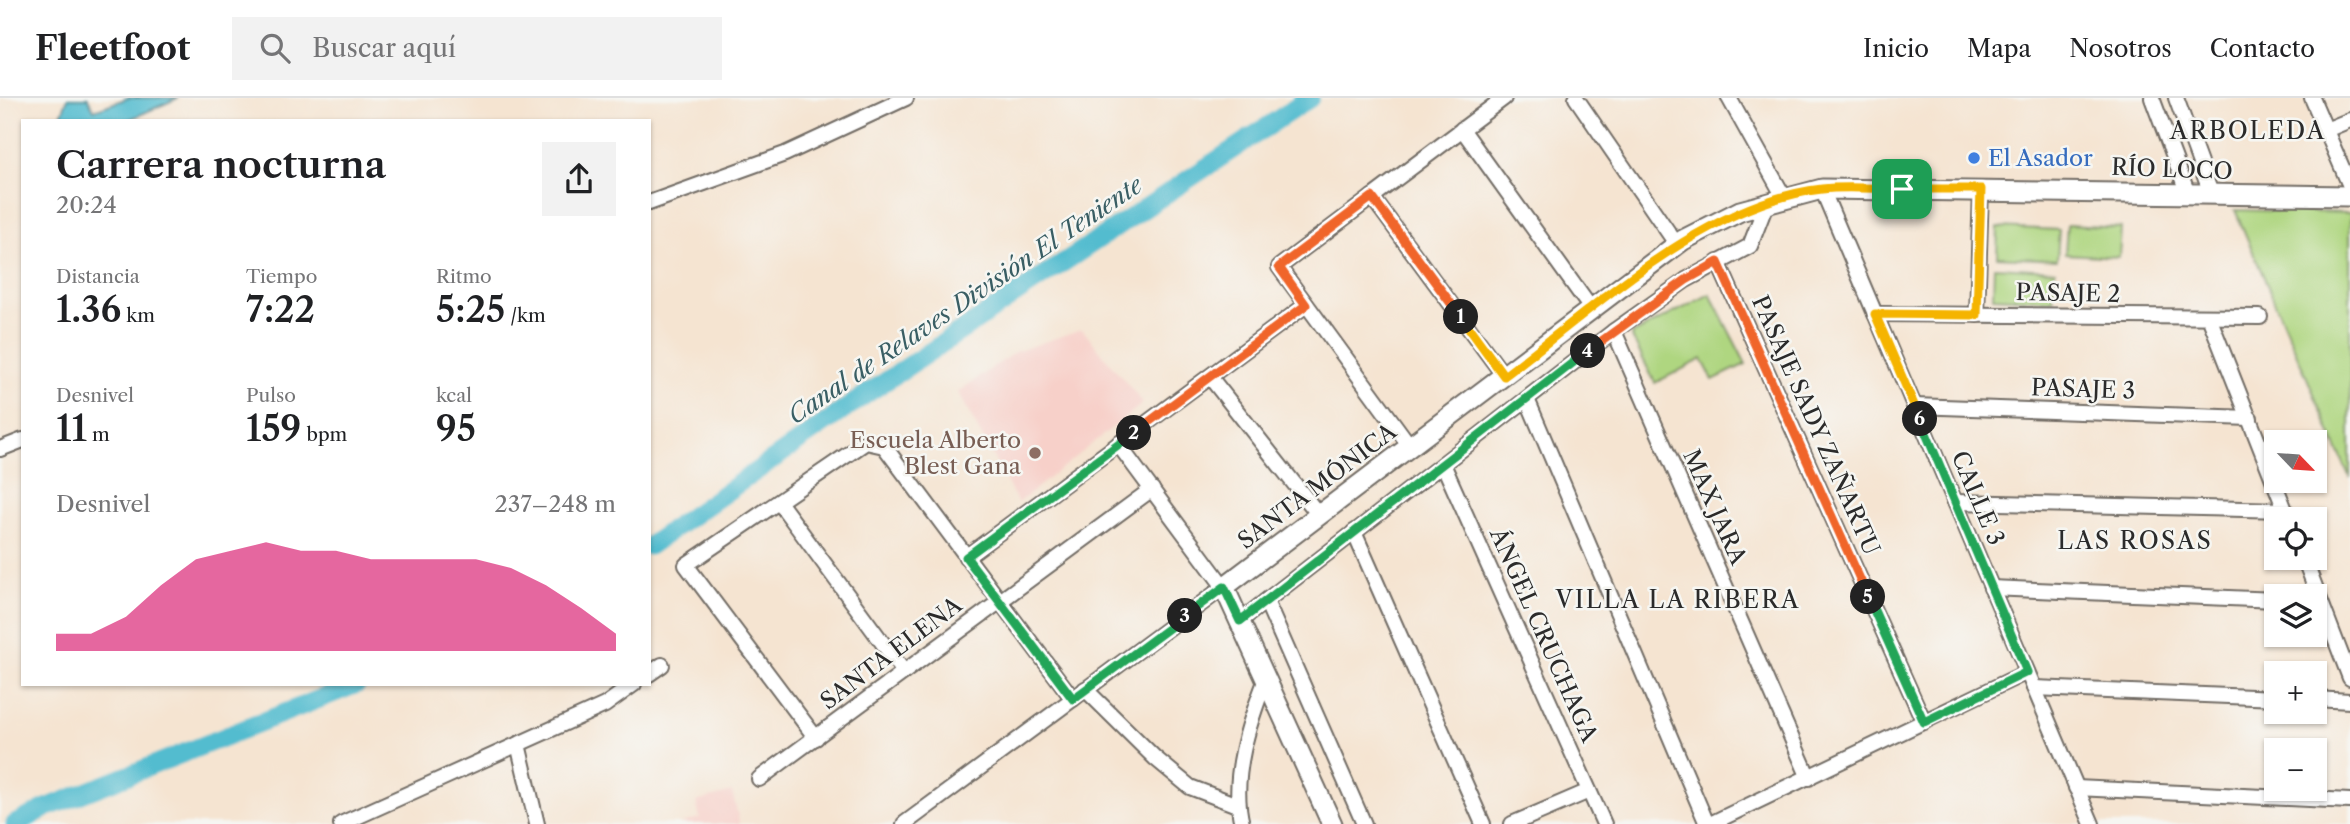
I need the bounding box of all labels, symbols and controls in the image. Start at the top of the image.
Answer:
search box [232,17,722,80]
text: Fleetfoot [35,28,190,69]
icon: search [256,29,294,67]
text: Buscar aquí [312,32,456,64]
text: Inicio [1863,34,1929,63]
text: Mapa [1967,34,2031,63]
text: Nosotros [2069,34,2172,63]
text: Contacto [2210,34,2315,63]
district label: ARBOLEDA [2169,116,2326,145]
text: Carrera nocturna [56,141,386,188]
button: share [542,142,616,216]
place label: El Asador [1988,144,2093,172]
marker: El Asador [1966,150,1982,166]
street label: RÍO LOCO [2111,153,2233,185]
pin [1872,159,1932,219]
water label: Canal de Relaves División El Teniente [782,169,1149,430]
icon: arrive [1883,170,1921,208]
text: 20:24 [56,191,117,219]
text: Distancia [56,265,140,288]
text: Tiempo [246,265,317,288]
text: Ritmo [436,265,492,288]
street label: PASAJE 2 [2015,278,2121,308]
text: 1.36 [56,288,121,331]
text: 7:22 [246,288,315,331]
text: 5:25 [436,288,505,331]
street label: PASAJE SADY ZAÑARTU [1746,291,1886,559]
pin: 1 [1444,300,1478,334]
text: km [121,304,155,327]
text: /km [505,304,546,327]
text: 1 [1456,305,1465,328]
pin: 4 [1570,334,1606,368]
text: 4 [1582,339,1593,362]
street label: PASAJE 3 [2030,373,2136,405]
text: Desnivel [56,384,134,407]
text: Pulso [246,384,296,407]
text: kcal [436,384,472,407]
pin: 6 [1902,402,1938,436]
text: 11 [56,407,87,450]
text: 159 [246,407,301,450]
text: 95 [436,407,476,450]
text: 6 [1914,407,1925,430]
pin: 2 [1116,416,1152,450]
street label: SANTA MÓNICA [1232,417,1403,555]
text: 2 [1128,421,1139,444]
text: m [87,423,110,446]
text: bpm [301,423,347,446]
place label: Escuela Alberto Blest Gana [850,426,1022,480]
north arrow [2264,430,2328,494]
map controls [2264,430,2327,801]
marker: Escuela Alberto Blest Gana [1027,445,1043,461]
street label: MAX JARA [1677,445,1753,570]
street label: CALLE 3 [1946,447,2010,549]
text: Desnivel [56,490,150,518]
text: 237–248 m [495,490,616,518]
button: locate [2264,507,2327,570]
street label: ÁNGEL CRUCHAGA [1484,523,1604,747]
district label: LAS ROSAS [2057,526,2213,555]
pin: 5 [1850,580,1885,614]
button: layers [2264,584,2327,647]
district label: VILLA LA RIBERA [1554,585,1801,614]
text: 5 [1862,585,1873,608]
street label: SANTA ELENA [815,590,968,715]
pin: 3 [1168,598,1202,634]
text: 3 [1179,604,1190,627]
button: + [2264,661,2327,724]
button: − [2264,738,2327,801]

